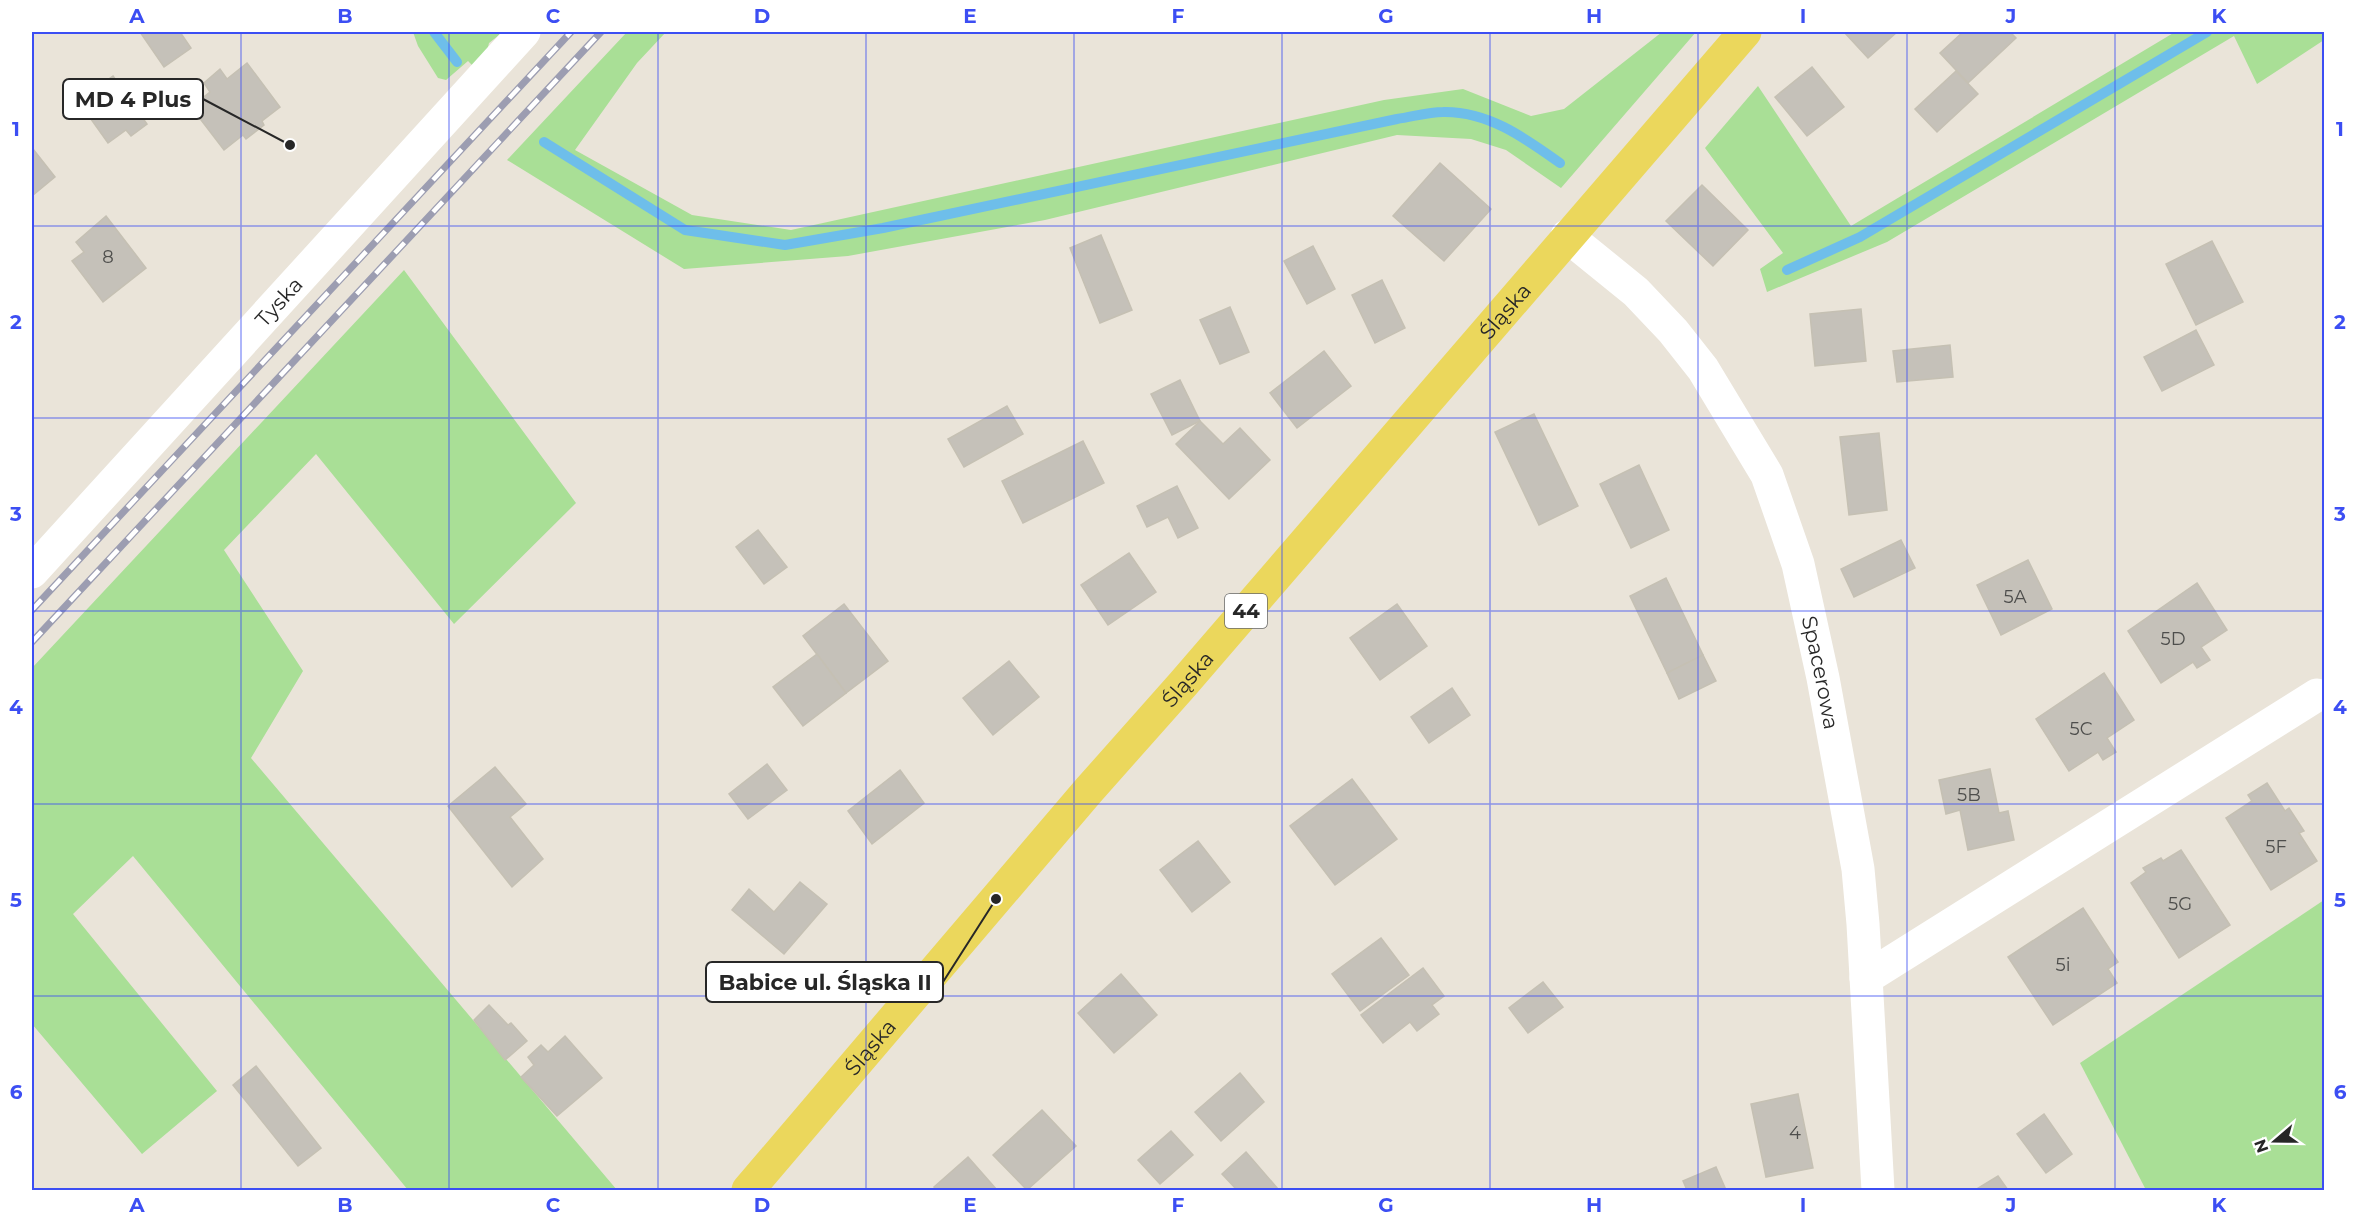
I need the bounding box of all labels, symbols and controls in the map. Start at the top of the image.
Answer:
text: A [128,4,145,28]
text: B [337,4,353,28]
text: C [546,4,561,28]
text: D [754,4,770,28]
text: E [963,4,977,28]
text: F [1172,4,1185,28]
text: G [1378,4,1394,28]
text: H [1586,4,1602,28]
text: I [1800,4,1806,28]
text: J [2005,4,2016,28]
text: K [2212,4,2228,28]
callout: MD 4 Plus [63,79,203,119]
text: MD 4 Plus [75,86,191,113]
text: 1 [12,117,20,141]
text: 1 [2336,117,2344,141]
house number: 8 [102,246,114,268]
street label: Tyska [250,271,307,331]
street label: Śląska [1474,278,1536,344]
text: 2 [10,310,22,334]
text: 2 [2334,310,2346,334]
text: 3 [9,502,22,526]
text: 3 [2333,502,2346,526]
house number: 5A [2003,586,2027,608]
road number: 44 [1225,594,1267,628]
street label: Spacerowa [1797,613,1845,731]
house number: 5D [2160,628,2186,650]
street label: Śląska [1156,646,1218,712]
text: 4 [9,695,23,719]
text: 4 [2333,695,2347,719]
house number: 5C [2070,718,2093,740]
house number: 5B [1957,784,1981,806]
house number: 5F [2265,836,2287,858]
text: 5 [10,888,22,912]
text: 5 [2334,888,2346,912]
house number: 5G [2168,893,2192,915]
house number: 5i [2055,954,2071,976]
callout: Babice ul. Śląska II [706,962,943,1002]
text: Babice ul. Śląska II [718,969,932,996]
street label: Śląska [839,1014,901,1080]
text: 6 [10,1080,23,1104]
text: 6 [2334,1080,2347,1104]
north arrow [2245,1111,2305,1171]
house number: 4 [1789,1122,1801,1144]
text: N [2250,1137,2273,1155]
text: A [128,1193,145,1217]
text: B [337,1193,353,1217]
text: C [546,1193,561,1217]
text: D [754,1193,770,1217]
text: E [963,1193,977,1217]
text: F [1172,1193,1185,1217]
text: G [1378,1193,1394,1217]
text: H [1586,1193,1602,1217]
text: I [1800,1193,1806,1217]
text: J [2005,1193,2016,1217]
text: K [2212,1193,2228,1217]

